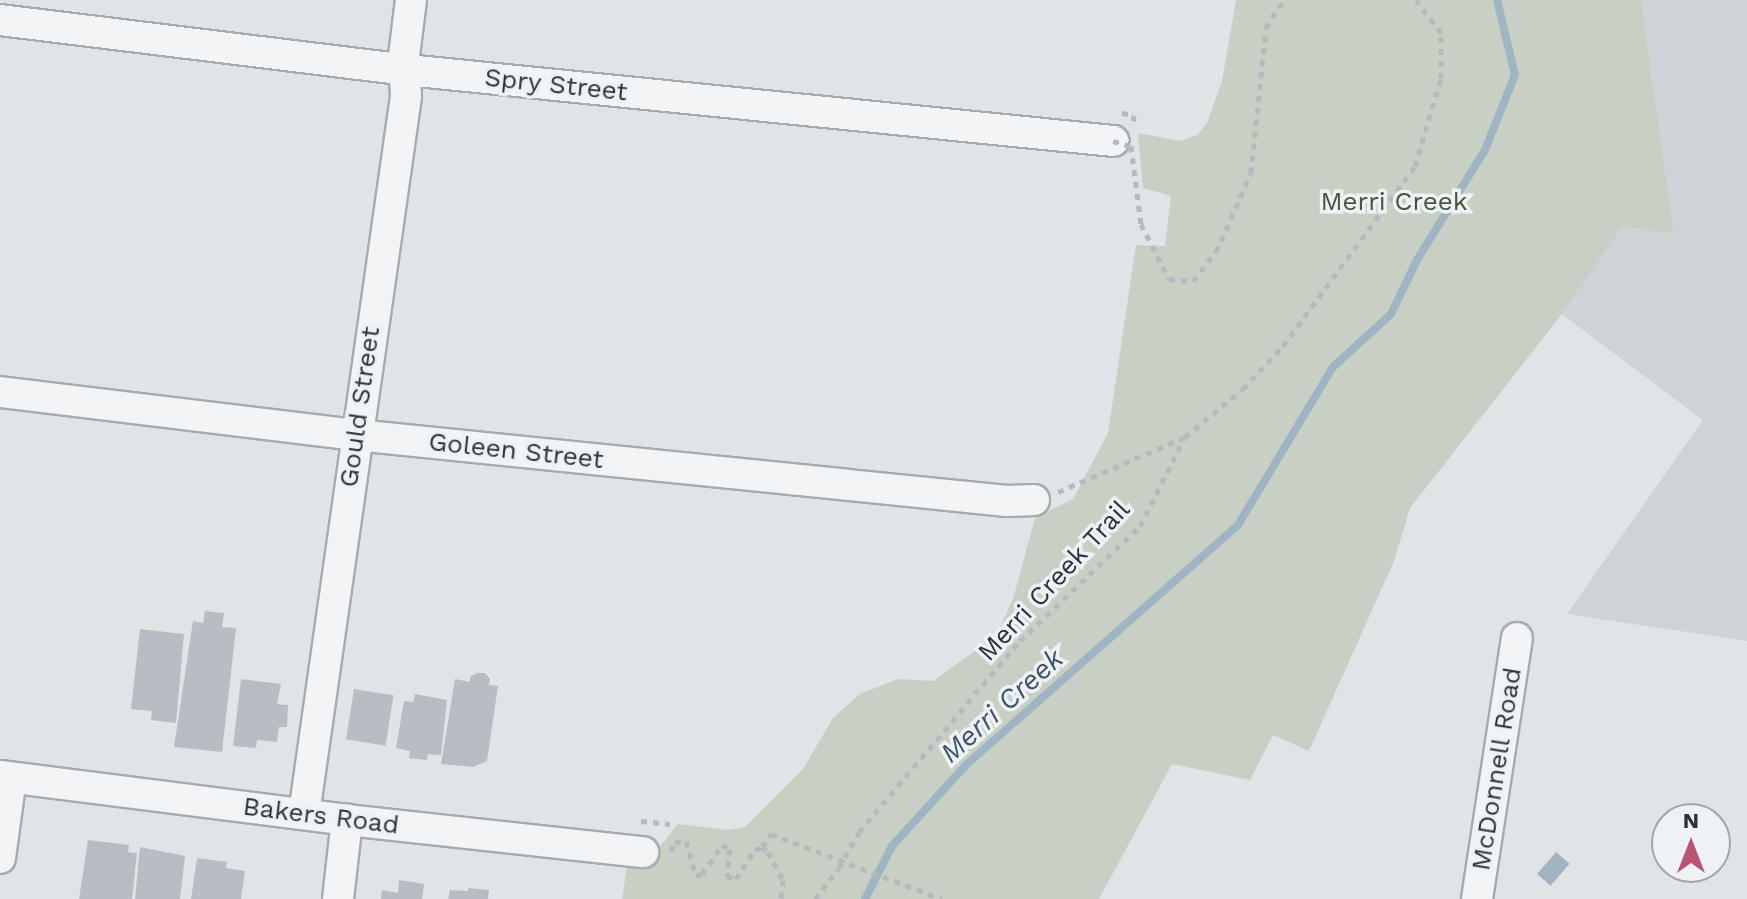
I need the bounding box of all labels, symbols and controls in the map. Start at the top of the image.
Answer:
street label: Spry Street [483,62,629,108]
park label: Merri Creek [1321,186,1467,218]
street label: Gould Street [333,325,387,489]
street label: Goleen Street [427,426,605,476]
street label: Merri Creek Trail [971,494,1137,668]
water label: Merri Creek [934,642,1070,770]
street label: McDonnell Road [1465,665,1529,873]
street label: Bakers Road [241,791,401,841]
north arrow [1651,803,1731,883]
text: N [1683,808,1699,833]

